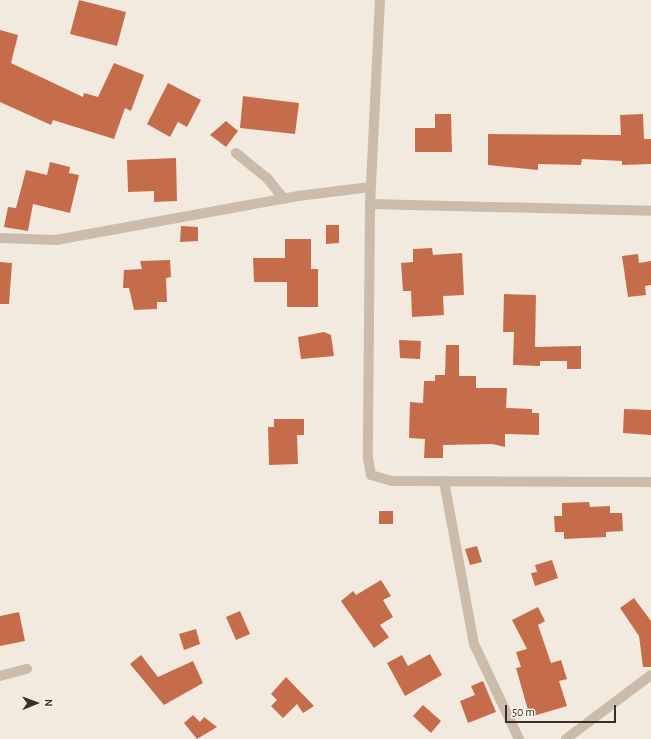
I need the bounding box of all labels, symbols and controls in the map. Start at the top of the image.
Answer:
north arrow [16,683,56,723]
scale bar [507,697,618,723]
text: N [43,699,54,707]
text: 50 m [512,706,535,718]

